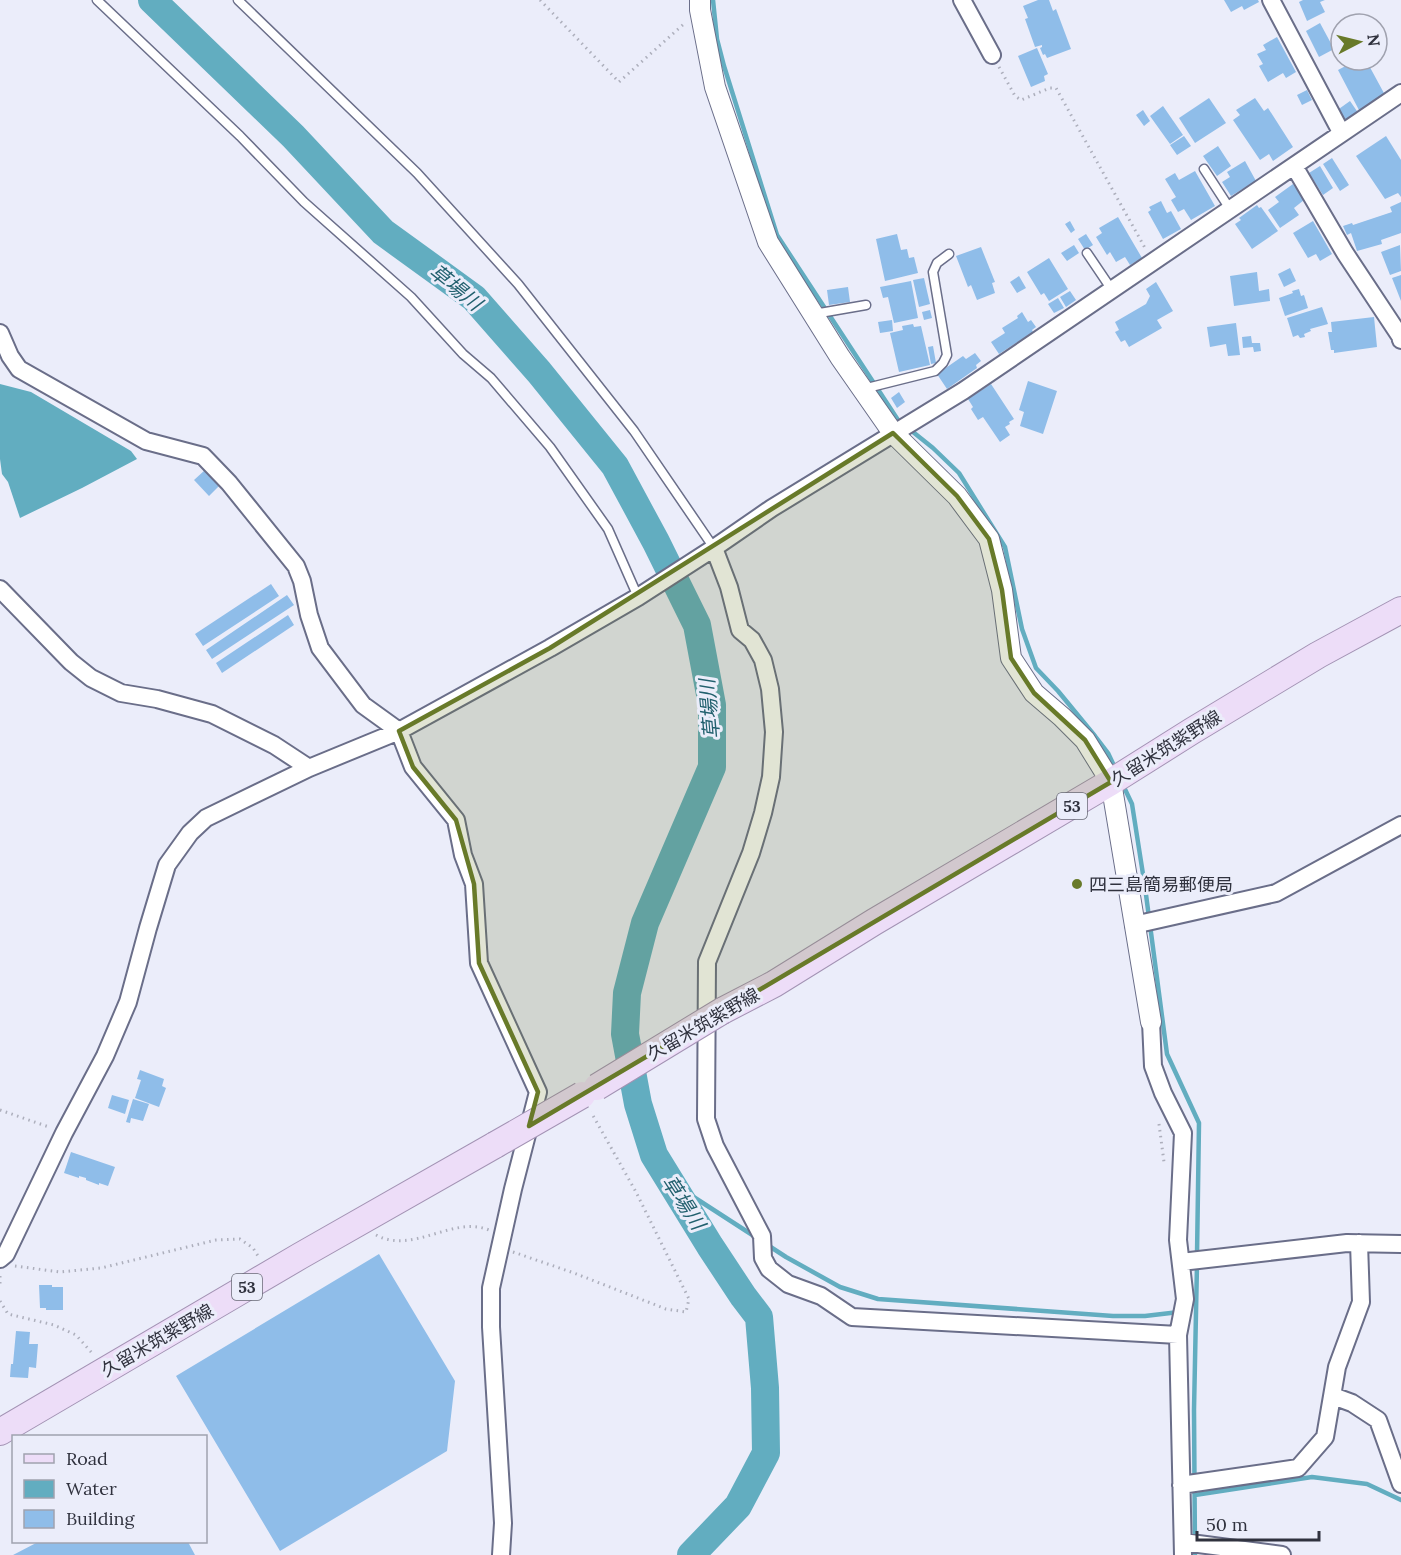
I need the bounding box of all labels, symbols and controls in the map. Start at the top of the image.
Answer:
north arrow [1329,12,1389,72]
text: N [1363,33,1385,48]
water label: 草場川 [425,258,489,317]
water label: 草場川 [694,676,724,740]
street label: 久留米筑紫野線 [1106,705,1226,791]
road number: 53 [1057,793,1087,819]
place label: 四三島簡易郵便局 [1089,873,1233,896]
marker: 四三島簡易郵便局 [1070,877,1084,891]
street label: 久留米筑紫野線 [643,983,763,1065]
water label: 草場川 [657,1170,712,1236]
road number: 53 [232,1274,262,1300]
street label: 久留米筑紫野線 [97,1299,217,1381]
legend [12,1435,207,1543]
text: Road [66,1447,108,1470]
text: Water [66,1477,117,1500]
scale bar [1197,1504,1318,1542]
text: Building [66,1507,136,1530]
text: 50 m [1206,1513,1248,1536]

